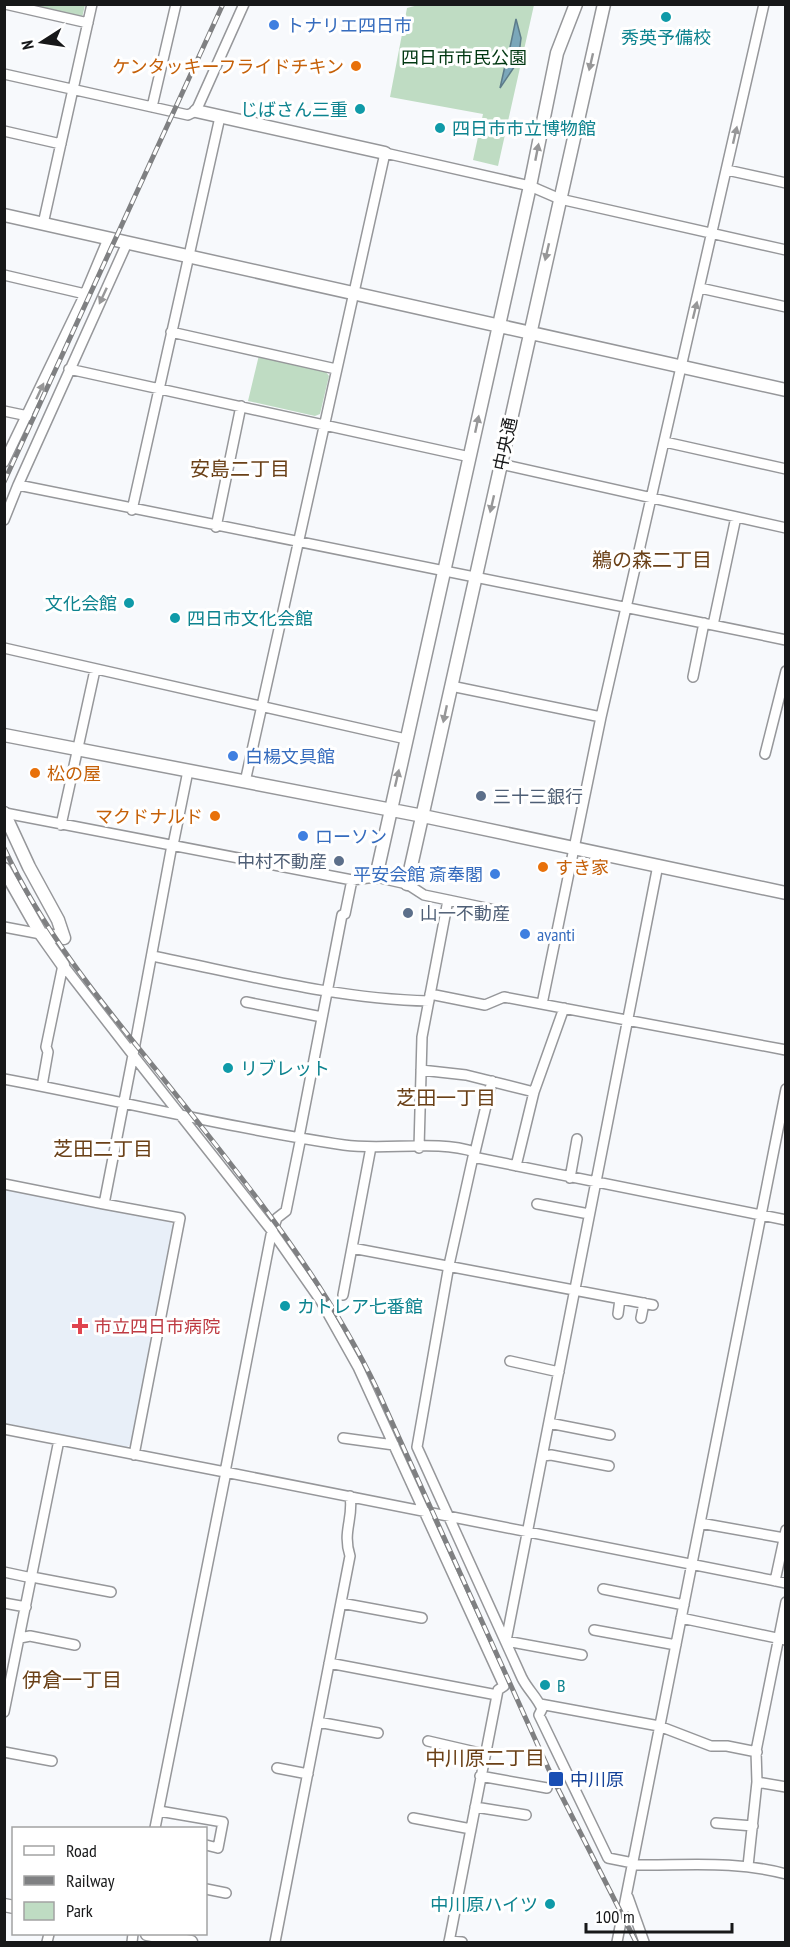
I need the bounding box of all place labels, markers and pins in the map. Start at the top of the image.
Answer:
marker: 秀英予備校 [659,10,673,24]
place label: トナリエ四日市 [286,14,412,37]
marker: トナリエ四日市 [267,18,281,32]
place label: 秀英予備校 [621,26,711,49]
place label: ケンタッキーフライドチキン [112,55,344,78]
marker: ケンタッキーフライドチキン [349,59,363,73]
place label: じばさん三重 [240,98,348,121]
marker: じばさん三重 [353,102,367,116]
place label: 四日市市立博物館 [452,117,596,140]
marker: 四日市市立博物館 [433,121,447,135]
place label: 文化会館 [45,592,117,615]
marker: 文化会館 [122,596,136,610]
place label: 四日市文化会館 [187,607,313,630]
marker: 四日市文化会館 [168,611,182,625]
place label: 白楊文具館 [245,745,335,768]
marker: 白楊文具館 [226,749,240,763]
place label: 松の屋 [47,762,101,785]
marker: 松の屋 [28,766,42,780]
place label: 三十三銀行 [493,785,583,808]
marker: 三十三銀行 [474,789,488,803]
place label: マクドナルド [95,805,203,828]
marker: マクドナルド [208,809,222,823]
place label: ローソン [315,825,387,848]
marker: ローソン [296,829,310,843]
place label: 中村不動産 [237,850,327,873]
marker: 中村不動産 [332,854,346,868]
place label: すき家 [555,856,609,879]
marker: すき家 [536,860,550,874]
place label: 平安会館 斎奉閣 [353,863,483,886]
marker: 平安会館 斎奉閣 [488,867,502,881]
place label: 山一不動産 [420,902,510,925]
marker: 山一不動産 [401,906,415,920]
place label: avanti [537,923,575,946]
marker: avanti [518,927,532,941]
place label: リブレット [240,1057,330,1080]
marker: リブレット [221,1061,235,1075]
place label: カトレア七番館 [297,1295,423,1318]
marker: カトレア七番館 [278,1299,292,1313]
place label: 市立四日市病院 [94,1315,220,1338]
marker: 市立四日市病院 [71,1317,89,1335]
place label: B [557,1674,565,1697]
marker: B [538,1678,552,1692]
place label: 中川原 [570,1768,624,1791]
marker: 中川原 [547,1770,565,1788]
place label: 中川原ハイツ [430,1893,538,1916]
marker: 中川原ハイツ [543,1897,557,1911]

